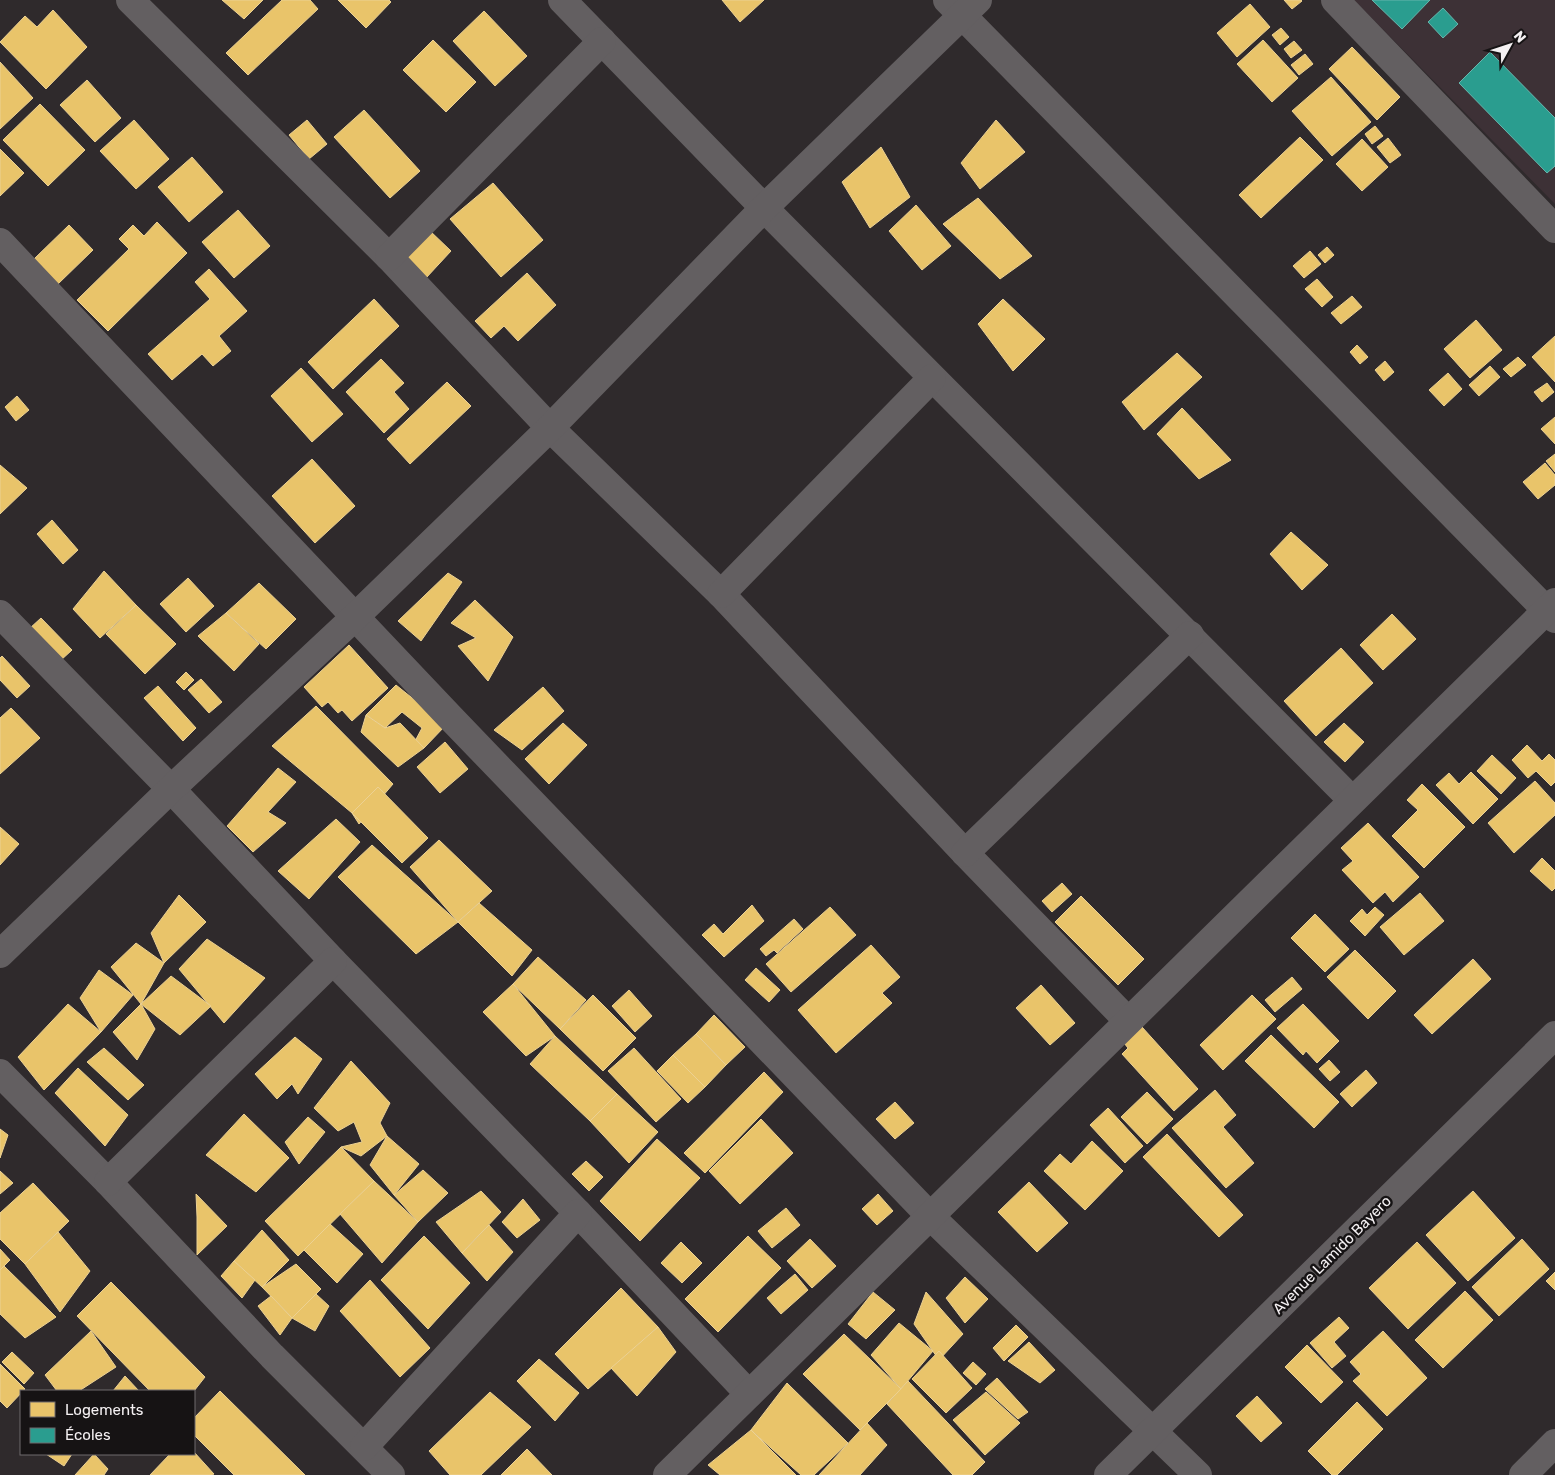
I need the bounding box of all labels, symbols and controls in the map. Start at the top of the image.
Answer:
north arrow [1485,20,1535,70]
text: N [1510,28,1529,46]
street label: Avenue Lamido Bayero [1269,1192,1395,1318]
legend [20,1390,195,1455]
text: Logements [65,1401,144,1419]
text: Écoles [65,1426,111,1444]

